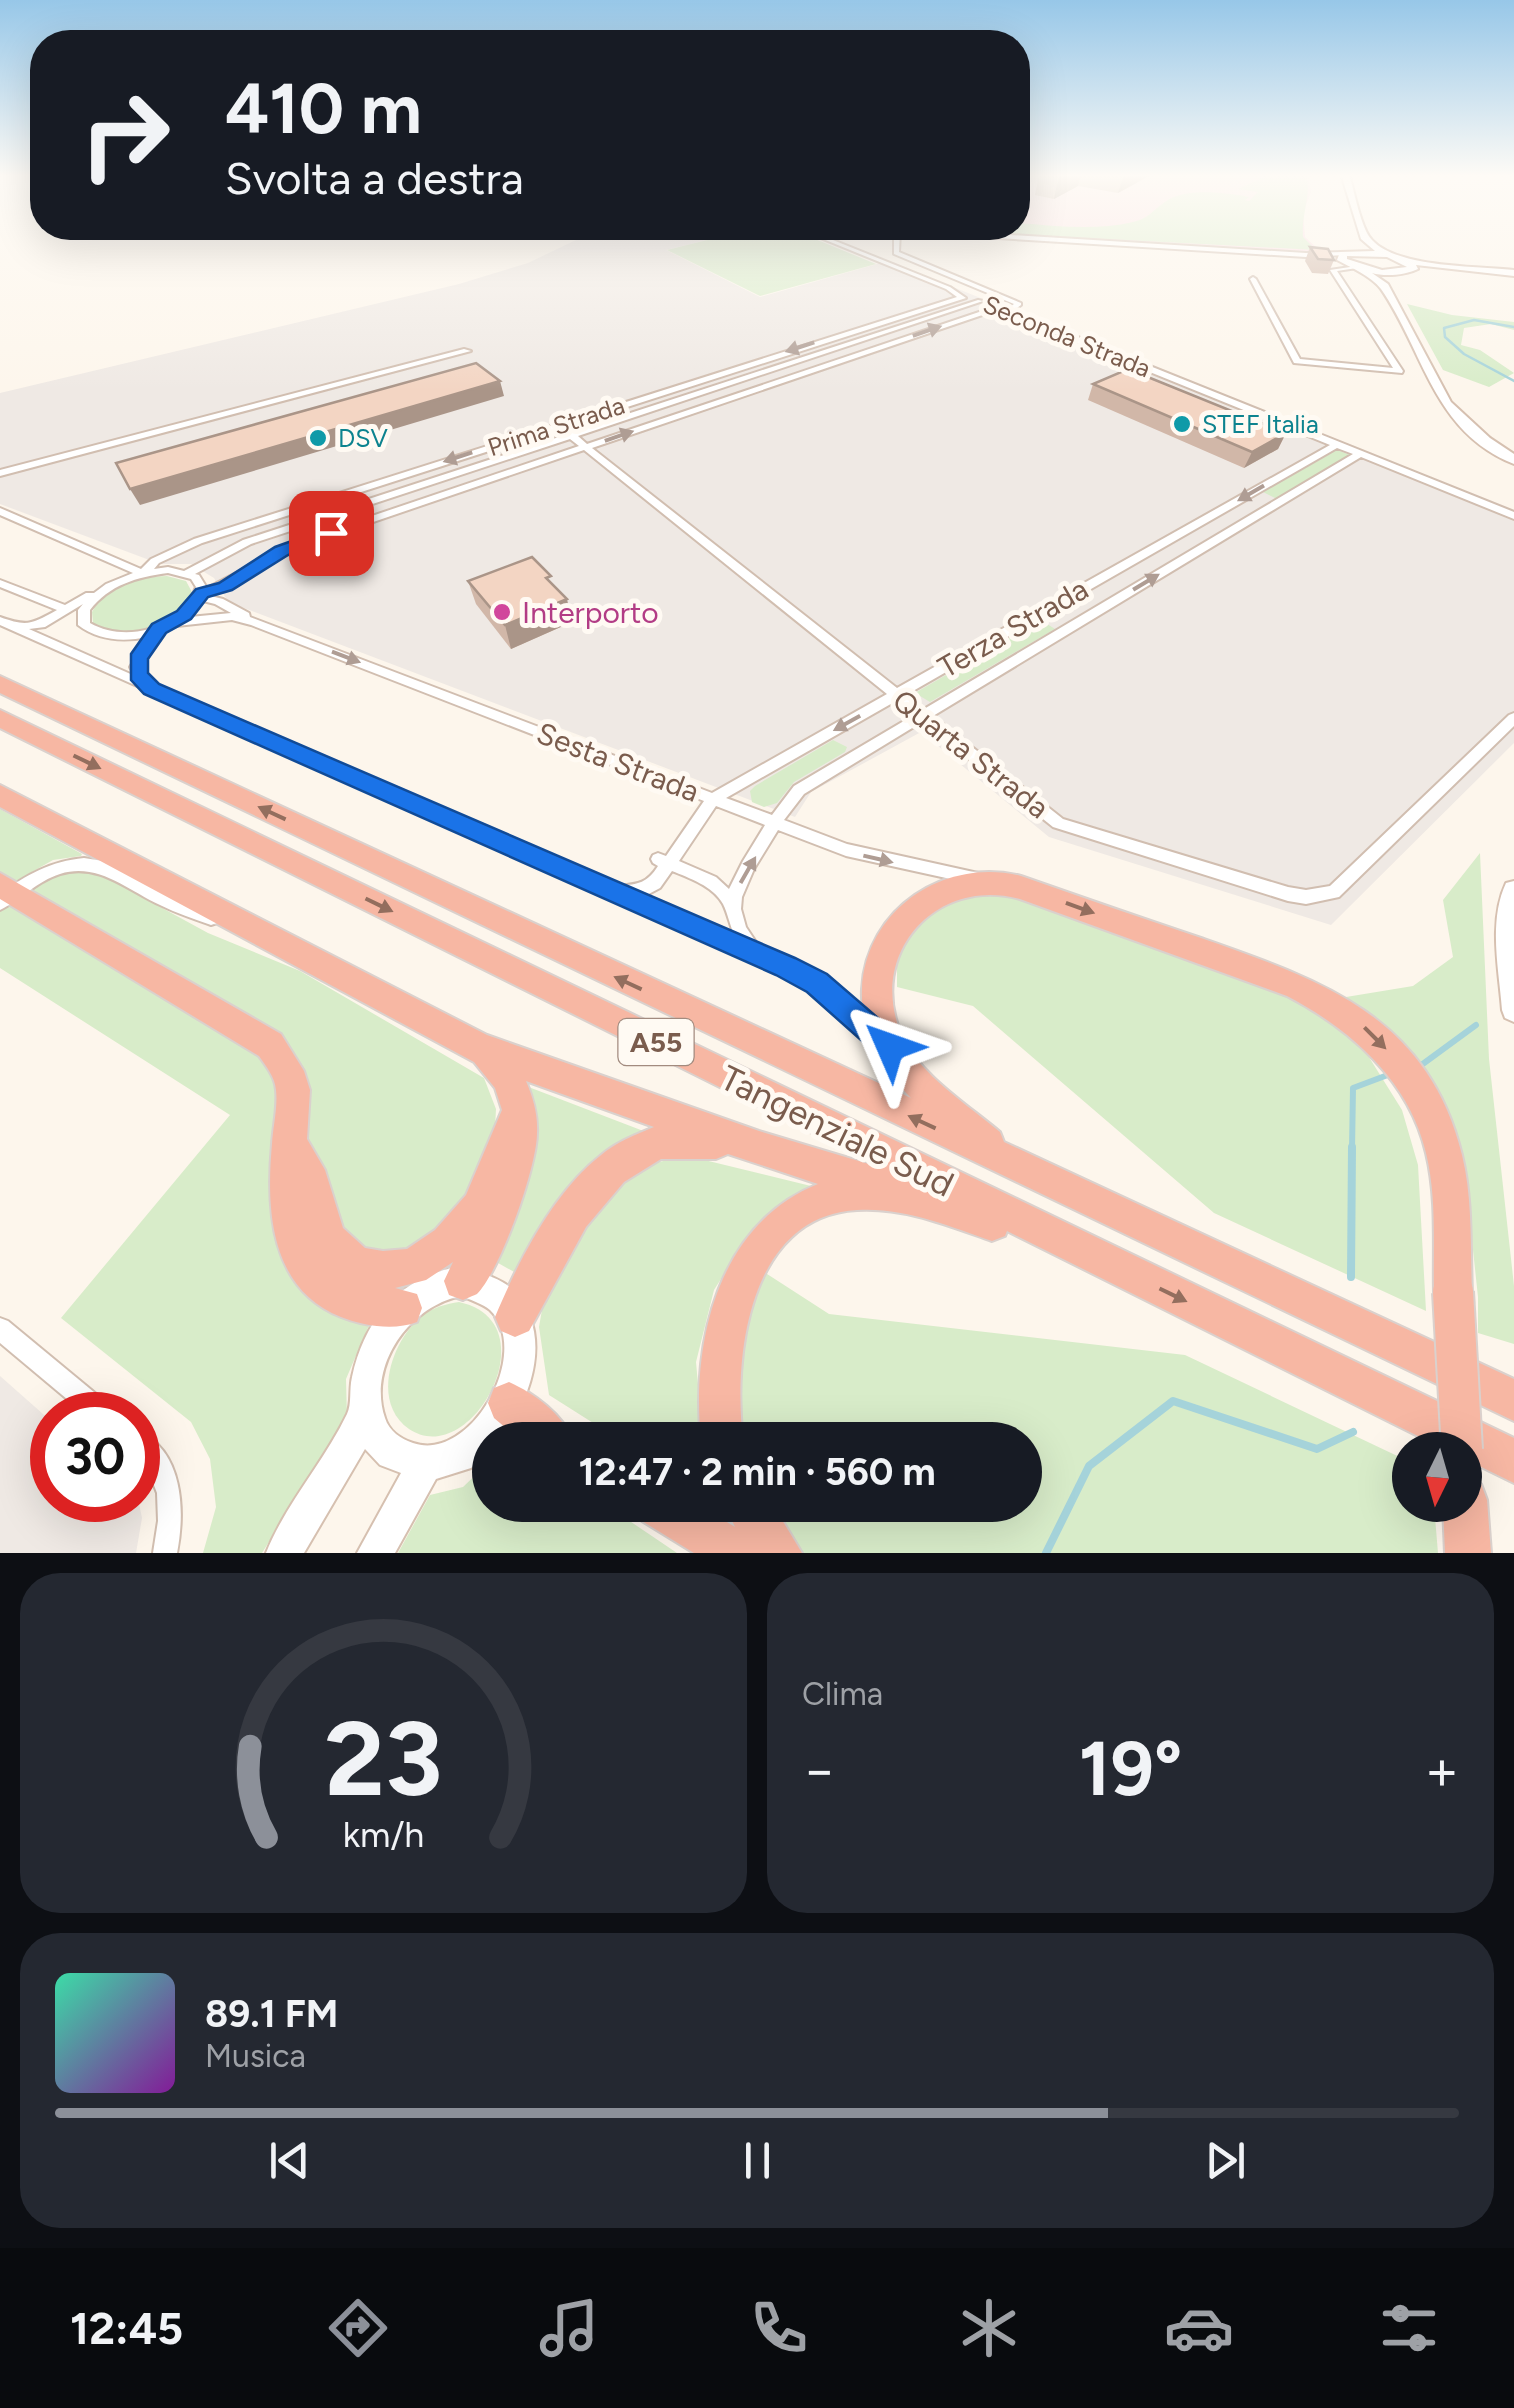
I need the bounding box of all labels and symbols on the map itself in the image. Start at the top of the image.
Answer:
street label: Seconda Strada [979,289,1155,383]
one-way arrow [912,323,942,338]
one-way arrow [785,340,815,355]
street label: Prima Strada [484,390,628,462]
place label: STEF Italia [1202,409,1319,439]
marker: STEF Italia [1171,413,1193,435]
place label: DSV [338,423,389,453]
marker: DSV [307,427,329,449]
one-way arrow [604,428,634,443]
one-way arrow [442,451,472,466]
one-way arrow [1237,483,1265,501]
pin [289,491,374,576]
street label: Terza Strada [932,570,1094,686]
one-way arrow [1132,573,1160,591]
place label: Interporto [522,594,659,631]
marker: Interporto [491,601,513,623]
one-way arrow [331,650,361,665]
street label: Quarta Strada [886,682,1056,826]
one-way arrow [833,713,861,731]
street label: Sesta Strada [532,714,704,810]
one-way arrow [73,753,102,770]
one-way arrow [257,804,286,821]
one-way arrow [863,852,894,867]
one-way arrow [739,855,756,884]
one-way arrow [364,897,393,914]
one-way arrow [1066,901,1096,916]
one-way arrow [614,974,643,991]
position arrow [838,995,942,1099]
road number: A55 [618,1019,694,1065]
one-way arrow [1362,1026,1386,1050]
street label: Tangenziale Sud [714,1056,960,1206]
one-way arrow [907,1114,936,1131]
one-way arrow [1159,1287,1188,1304]
speed limit sign: 30 [30,1392,160,1522]
north arrow [1392,1432,1482,1522]

